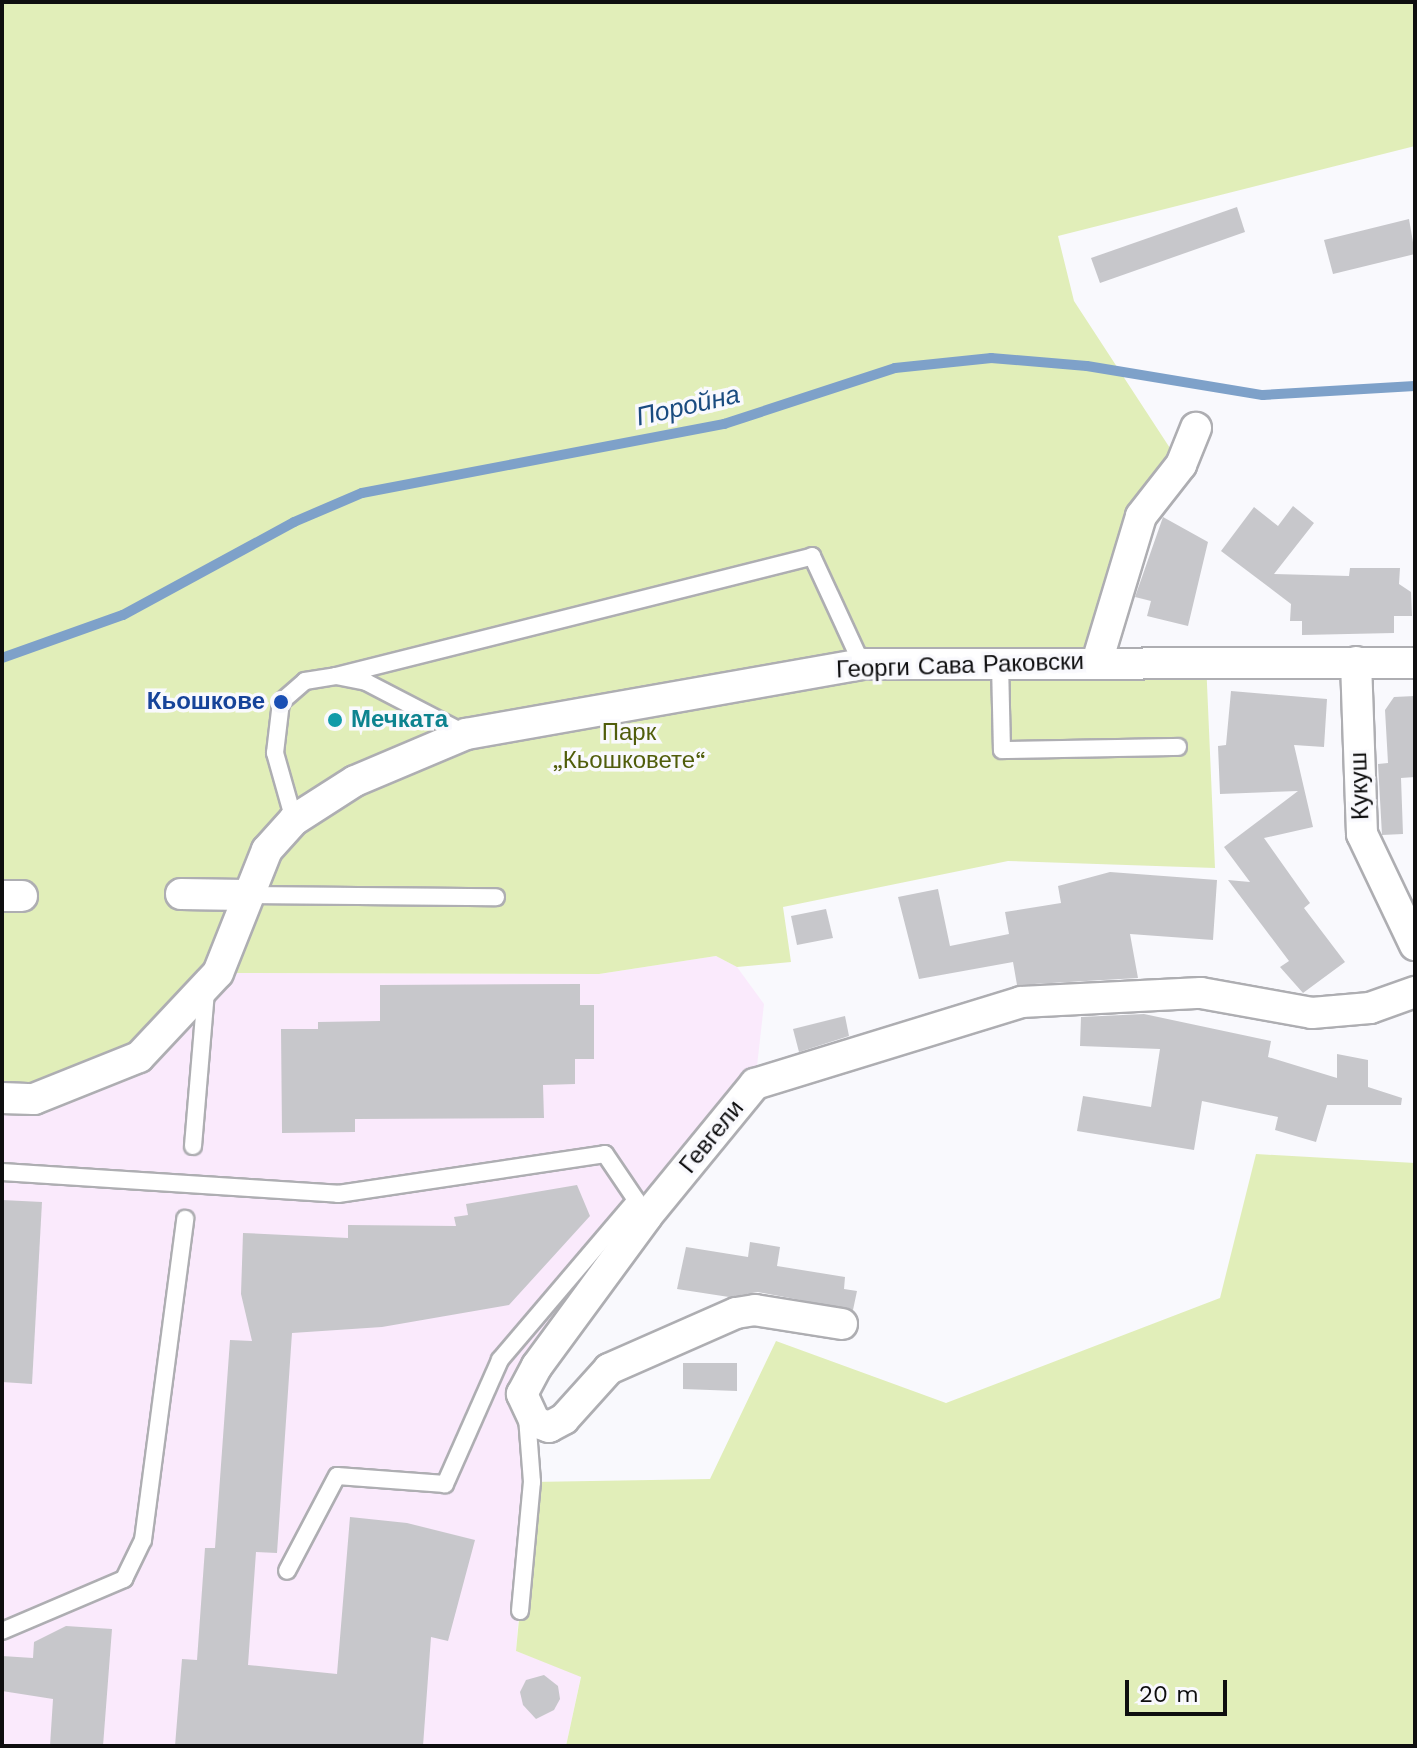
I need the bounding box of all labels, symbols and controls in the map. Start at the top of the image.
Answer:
water label: Поройна [633,379,743,433]
street label: Георги Сава Раковски [836,647,1084,685]
place label: Кьошкове [147,688,265,716]
marker: Кьошкове [272,693,290,711]
place label: Мечката [351,706,448,734]
marker: Мечката [326,711,344,729]
park label: Парк „Кьошковете“ [552,719,706,775]
street label: Кукуш [1344,752,1376,820]
street label: Гевгели [674,1095,750,1179]
scale bar [1129,1664,1231,1714]
text: 20 m [1139,1680,1199,1708]

